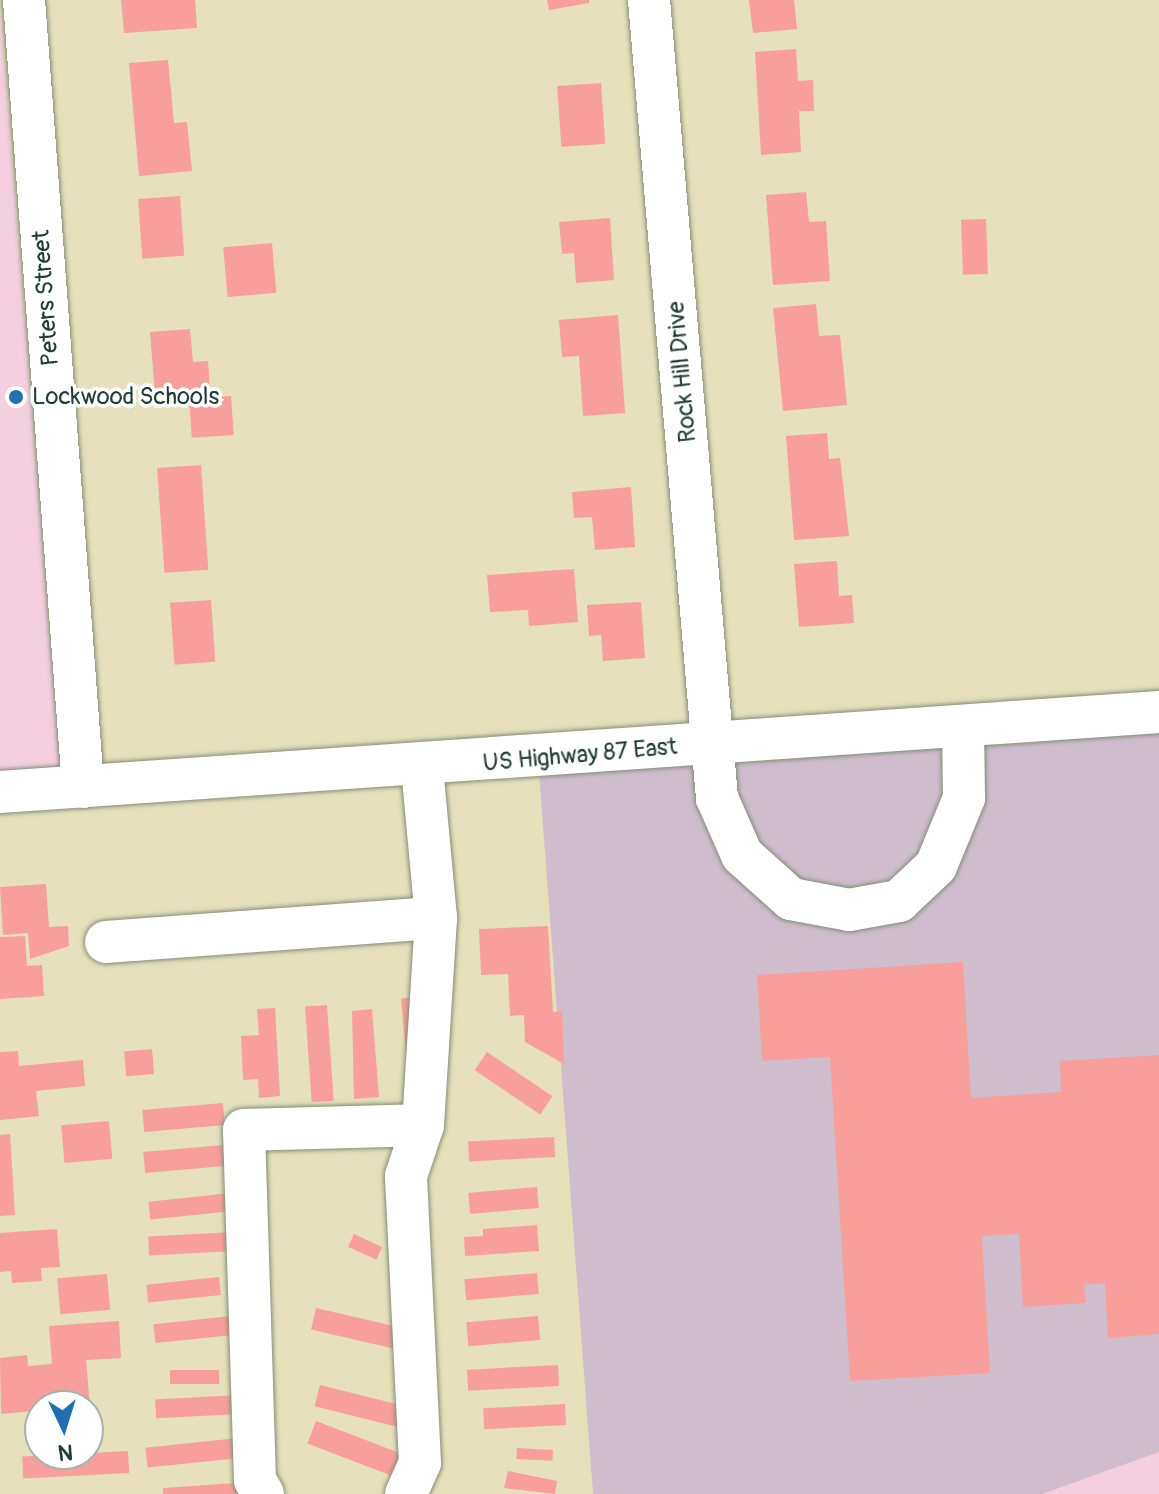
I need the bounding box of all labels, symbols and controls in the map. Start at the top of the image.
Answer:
street label: Peters Street [27,229,65,367]
street label: Rock Hill Drive [661,300,703,444]
place label: Lockwood Schools [32,383,219,411]
marker: Lockwood Schools [7,388,25,406]
street label: US Highway 87 East [482,732,678,778]
north arrow [24,1390,104,1470]
text: N [57,1437,74,1466]

